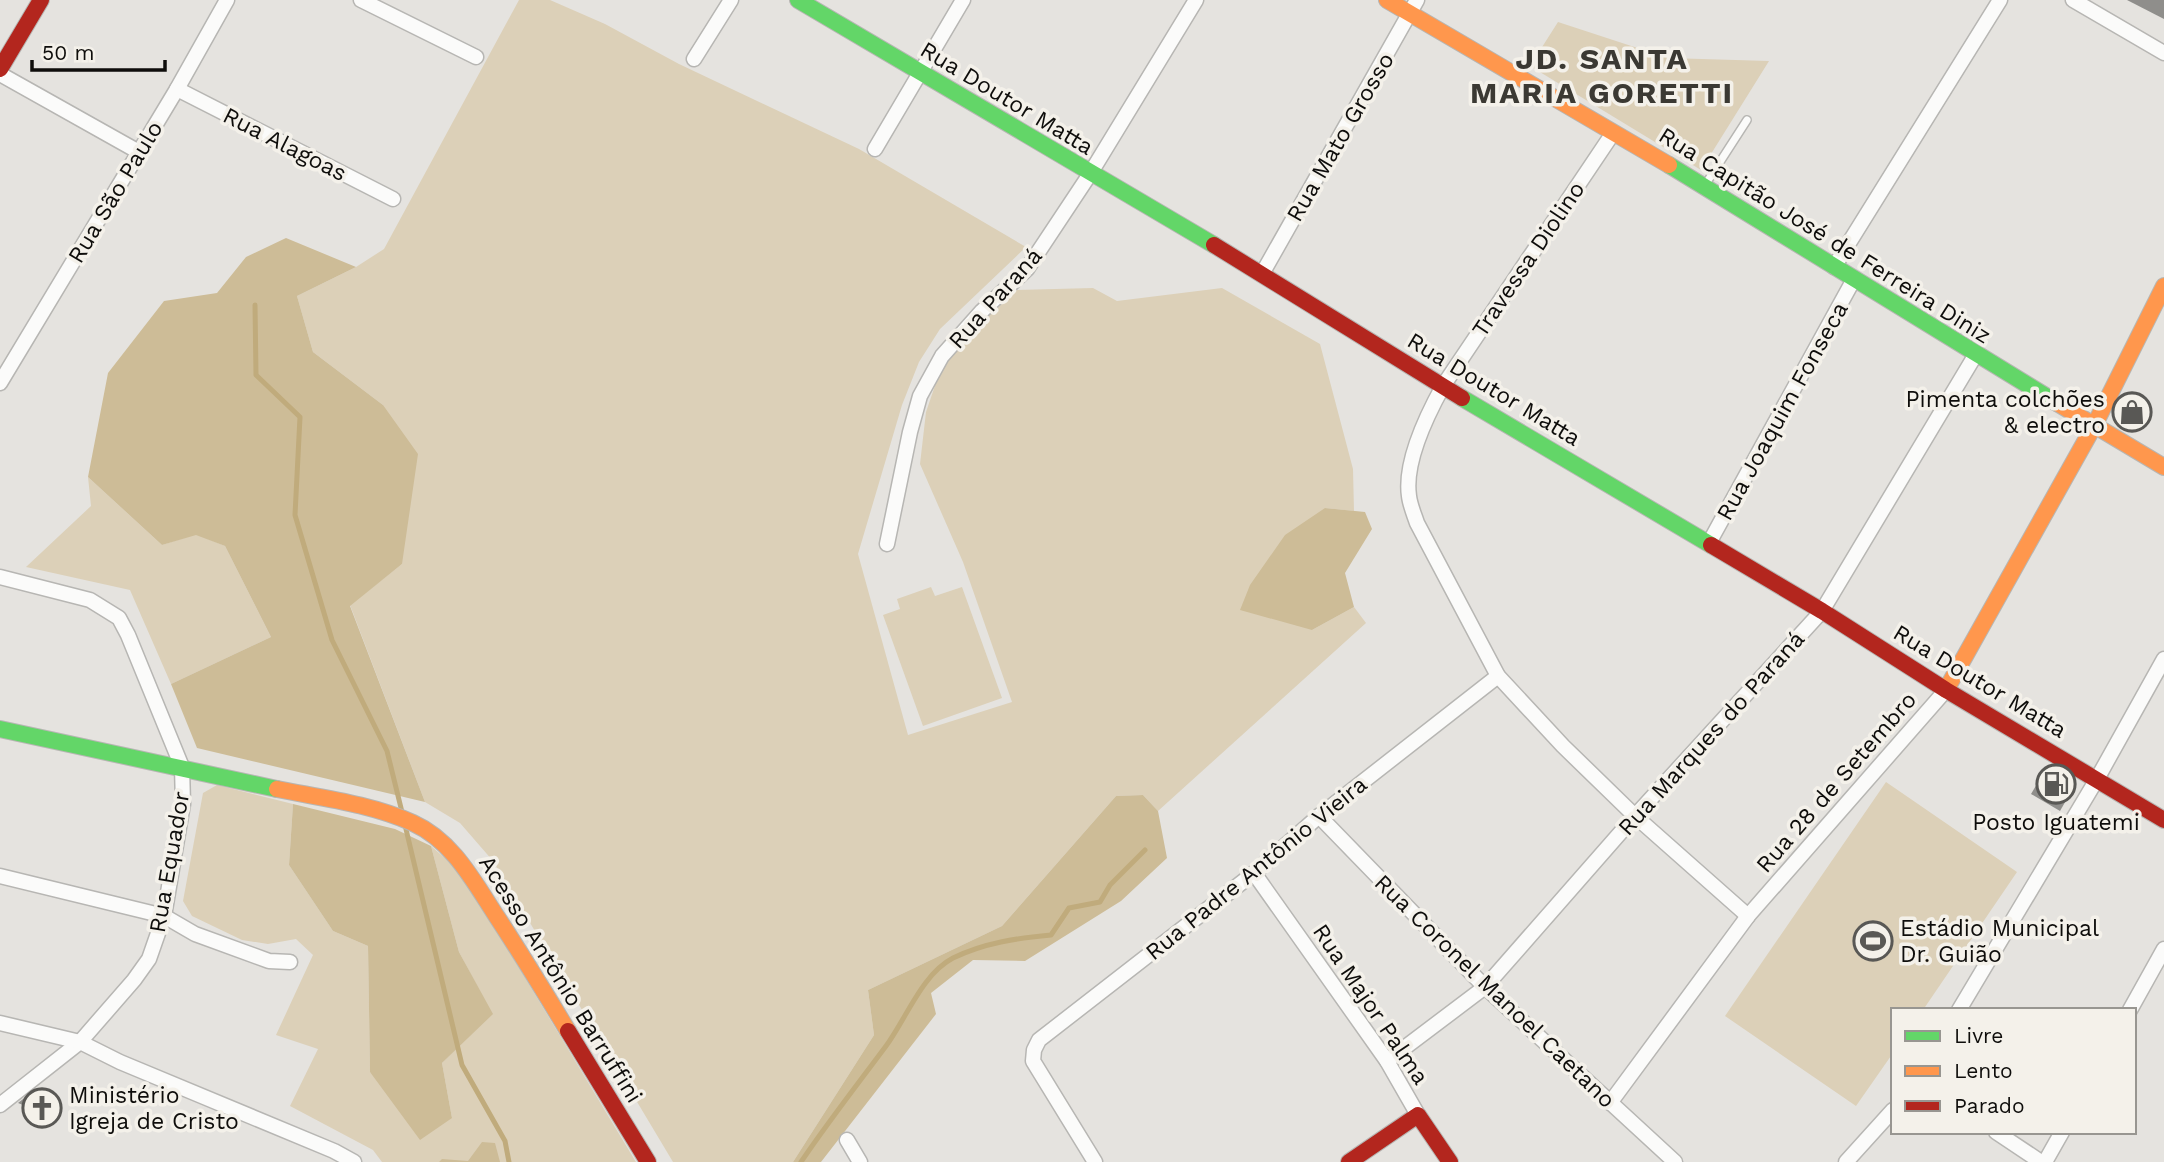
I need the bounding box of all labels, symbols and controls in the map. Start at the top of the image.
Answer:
scale bar [32,28,164,72]
street label: Rua Doutor Matta [915,36,1098,161]
text: 50 m [42,40,94,65]
district label: JD. SANTA MARIA GORETTI [1470,41,1734,110]
street label: Rua Mato Grosso [1281,48,1400,226]
street label: Rua Alagoas [218,102,351,187]
street label: Rua São Paulo [62,116,168,268]
street label: Rua Capitão José de Ferreira Diniz [1654,122,1996,349]
street label: Travessa Diolino [1467,177,1590,342]
street label: Rua Paraná [943,243,1048,354]
street label: Rua Joaquim Fonseca [1711,297,1854,525]
street label: Rua Doutor Matta [1402,327,1585,452]
place label: Pimenta colchões & electro [1906,386,2105,439]
shop icon: Pimenta colchões & electro [2111,391,2153,433]
street label: Rua Doutor Matta [1888,619,2071,744]
street label: Rua Marques do Paraná [1613,626,1810,841]
street label: Rua 28 de Setembro [1751,687,1922,878]
fuel station icon: Posto Iguatemi [2035,763,2077,805]
street label: Rua Padre Antônio Vieira [1140,771,1372,966]
street label: Rua Equador [144,789,195,935]
place label: Posto Iguatemi [1972,809,2140,836]
street label: Acesso Antônio Barruffini [473,851,648,1108]
street label: Rua Coronel Manoel Caetano [1369,869,1621,1114]
place label: Estádio Municipal Dr. Guião [1900,915,2099,968]
street label: Rua Major Palma [1307,919,1434,1090]
sports icon: Estádio Municipal Dr. Guião [1852,920,1894,962]
legend [1891,1008,2136,1134]
text: Livre [1954,1023,2003,1048]
text: Lento [1954,1058,2013,1083]
place label: Ministério Igreja de Cristo [69,1082,239,1135]
church icon: Ministério Igreja de Cristo [21,1087,63,1129]
text: Parado [1954,1093,2025,1118]

